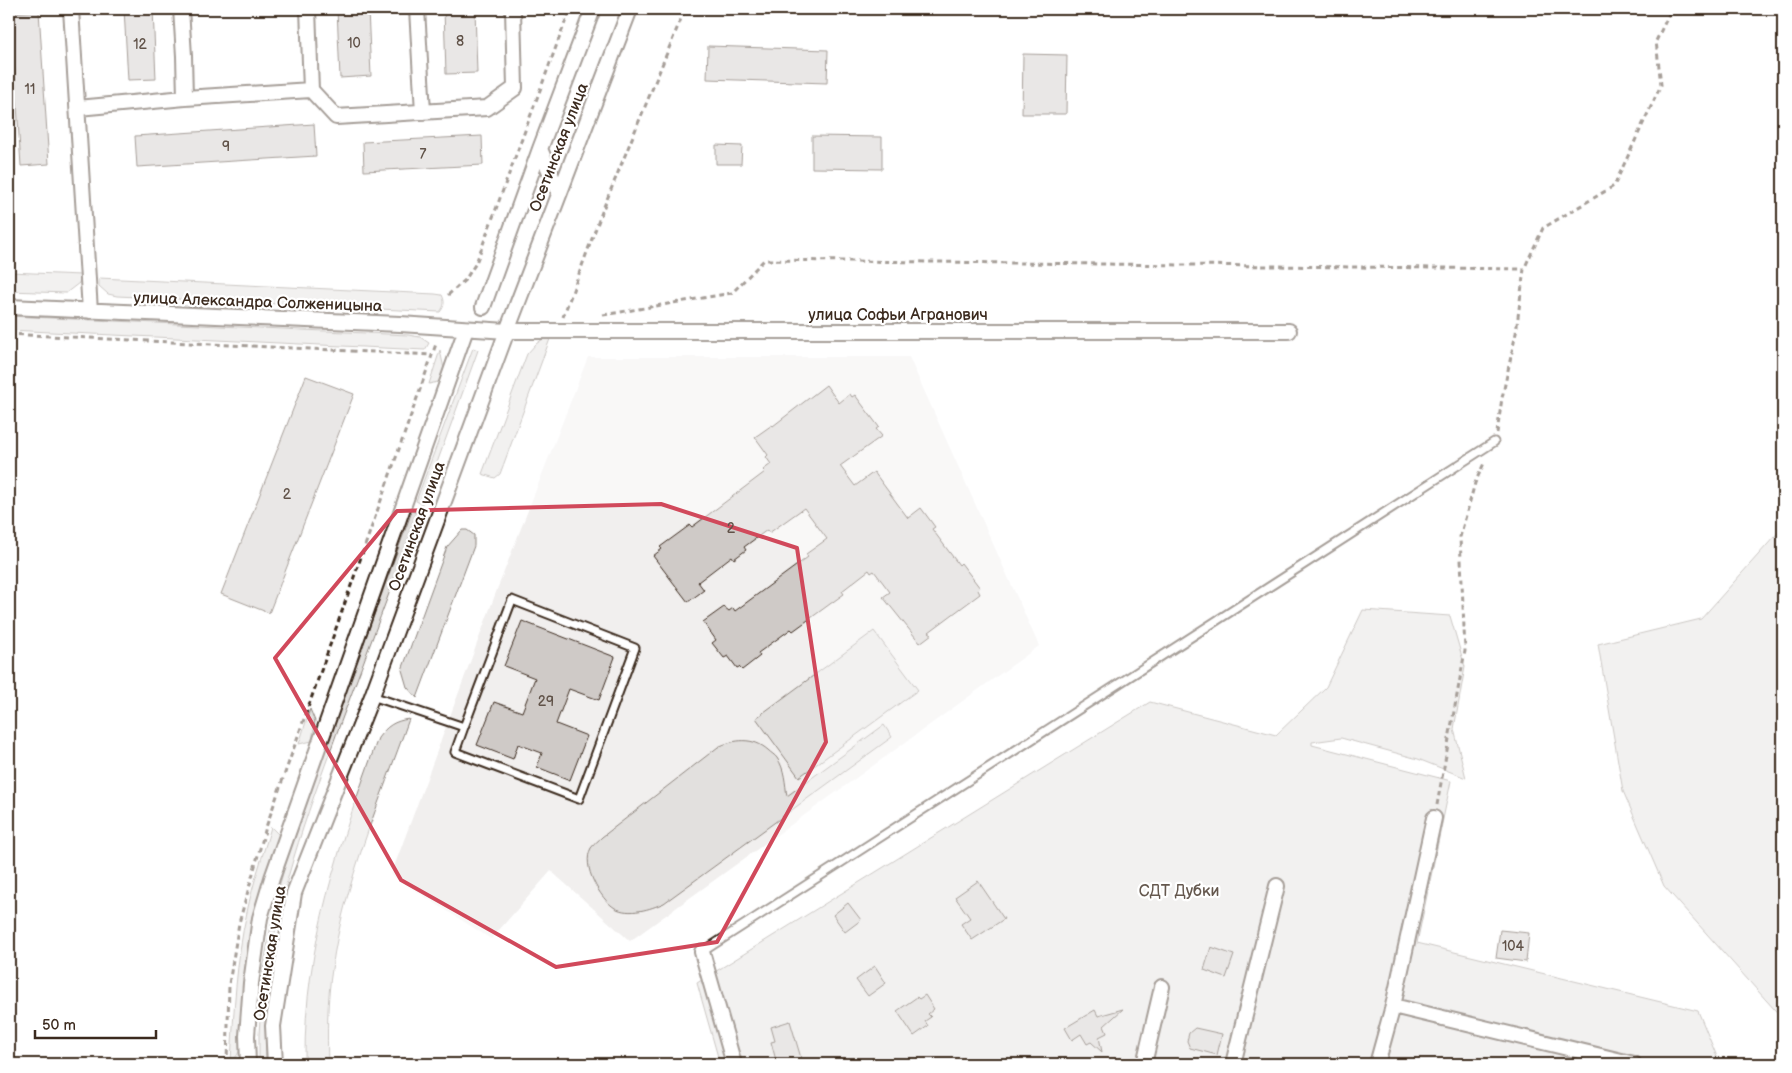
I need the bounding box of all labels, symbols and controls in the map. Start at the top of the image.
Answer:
house number: 8 [456,33,464,50]
house number: 10 [347,35,361,52]
house number: 12 [133,36,148,53]
street label: Осетинская улица [526,80,593,215]
house number: 11 [25,81,35,98]
house number: 9 [222,138,230,155]
house number: 7 [420,146,427,163]
street label: улица Александра Солженицына [133,289,383,316]
street label: улица Софьи Агранович [808,306,988,325]
street label: Осетинская улица [385,459,450,594]
house number: 2 [283,486,292,503]
house number: 2 [727,520,736,537]
house number: 29 [538,693,554,710]
park label: СДТ Дубки [1139,882,1219,901]
street label: Осетинская улица [250,884,291,1022]
house number: 104 [1502,938,1525,955]
scale bar [35,1008,156,1040]
text: 50 m [42,1016,76,1035]

